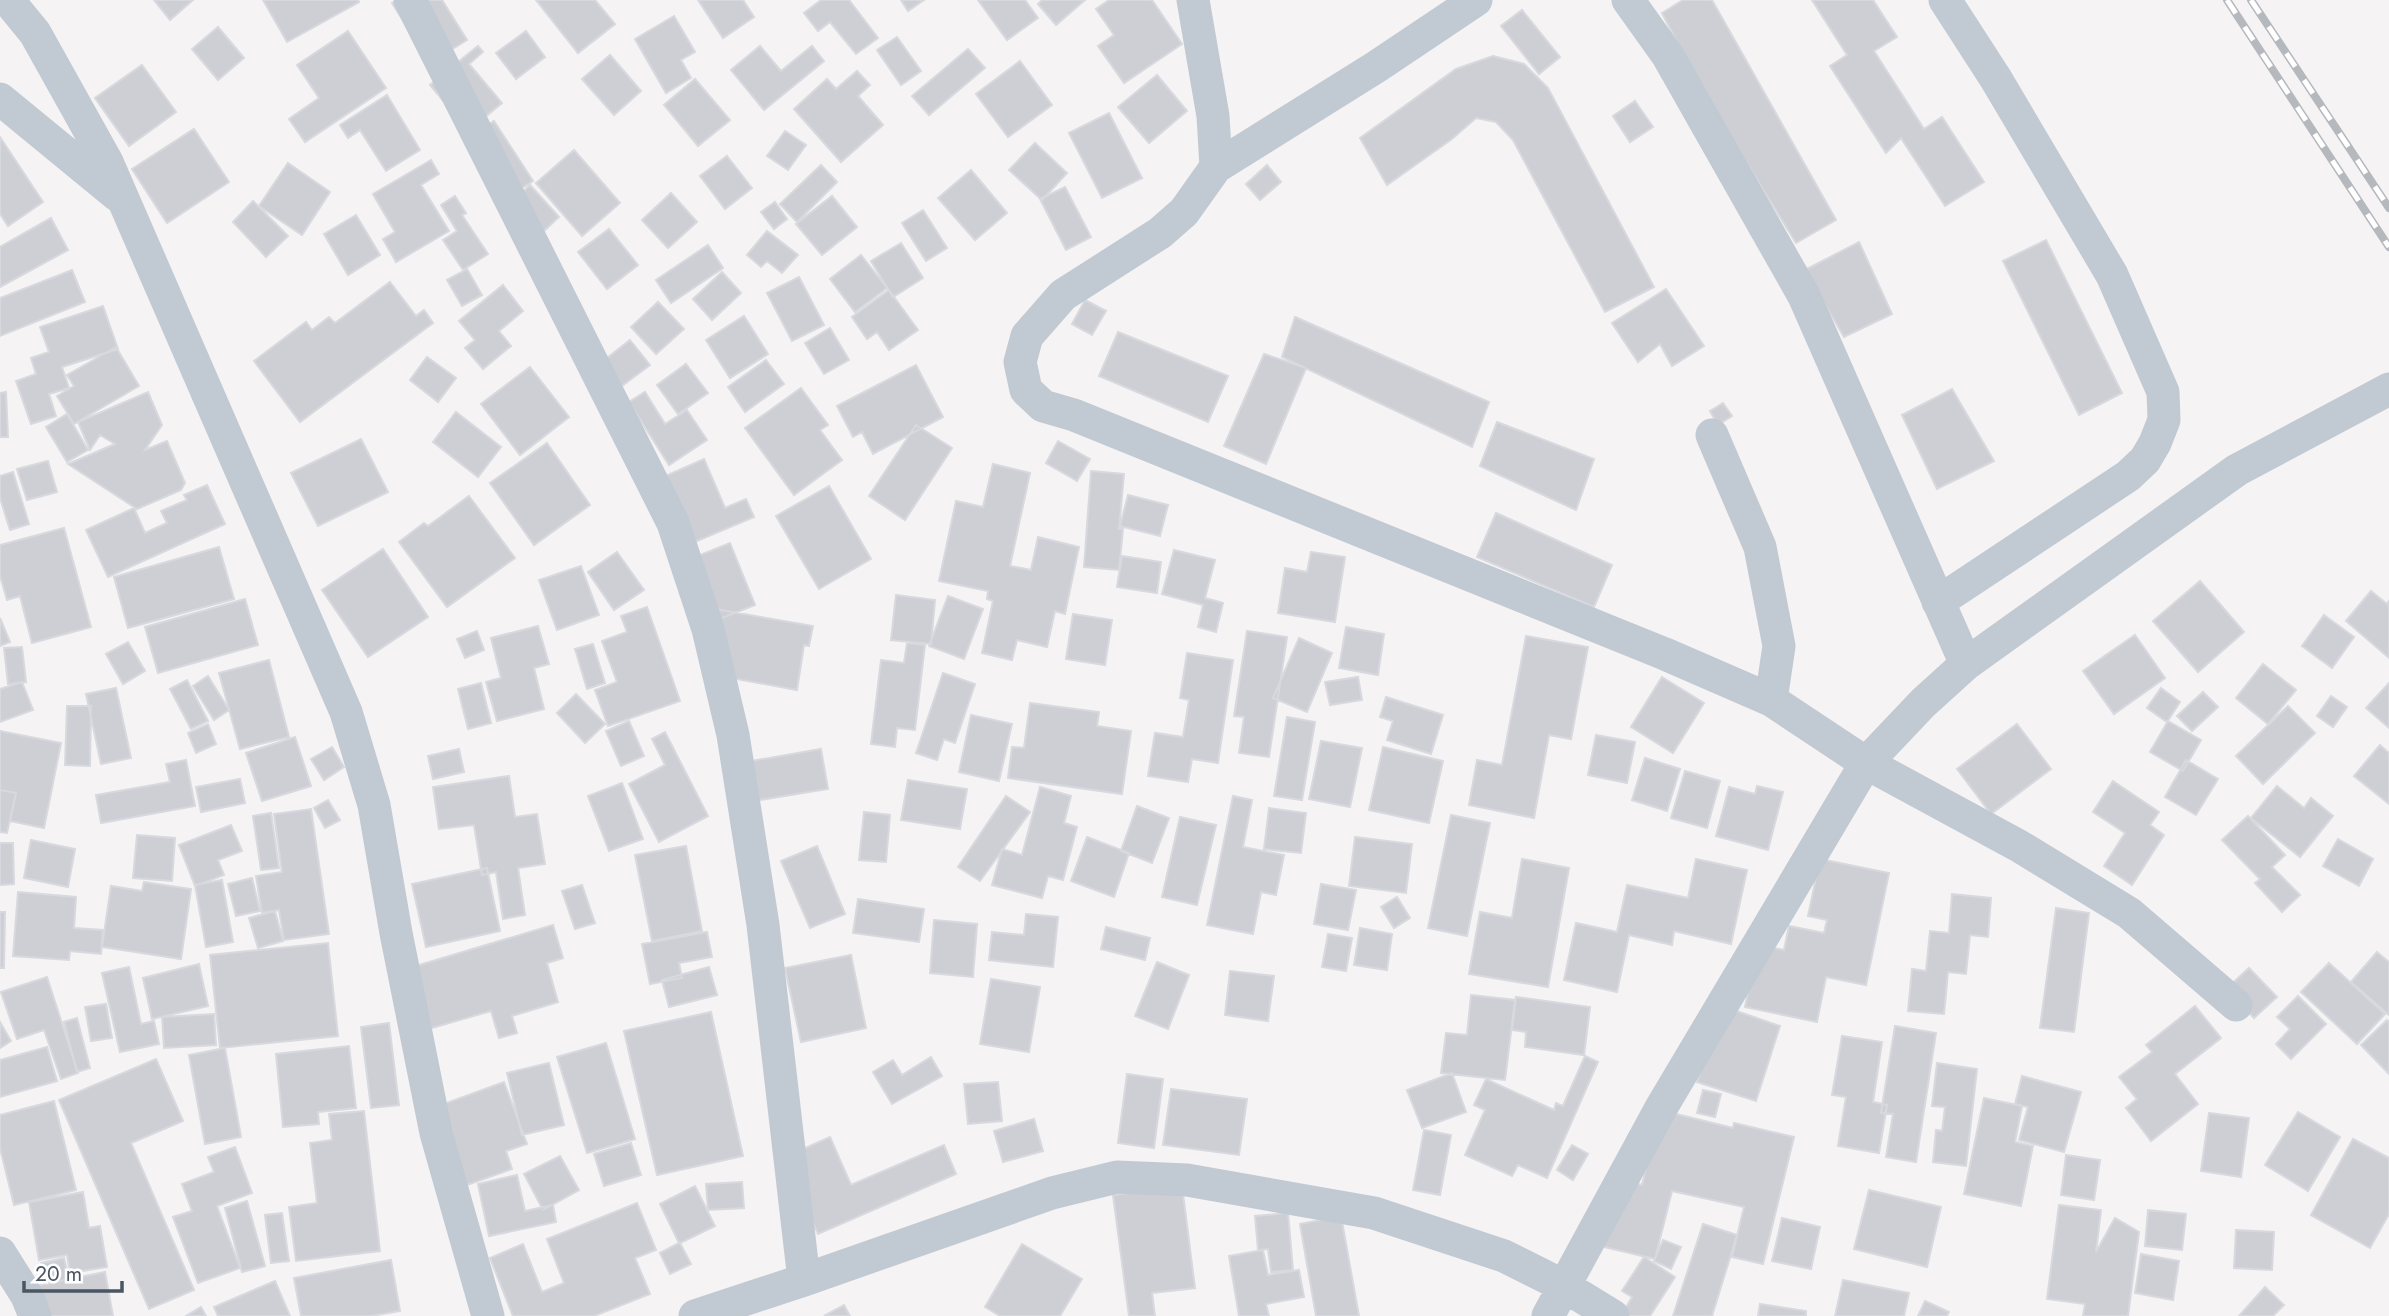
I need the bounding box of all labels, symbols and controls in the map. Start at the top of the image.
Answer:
scale bar [24,1250,122,1294]
text: 20 m [35,1259,82,1289]

